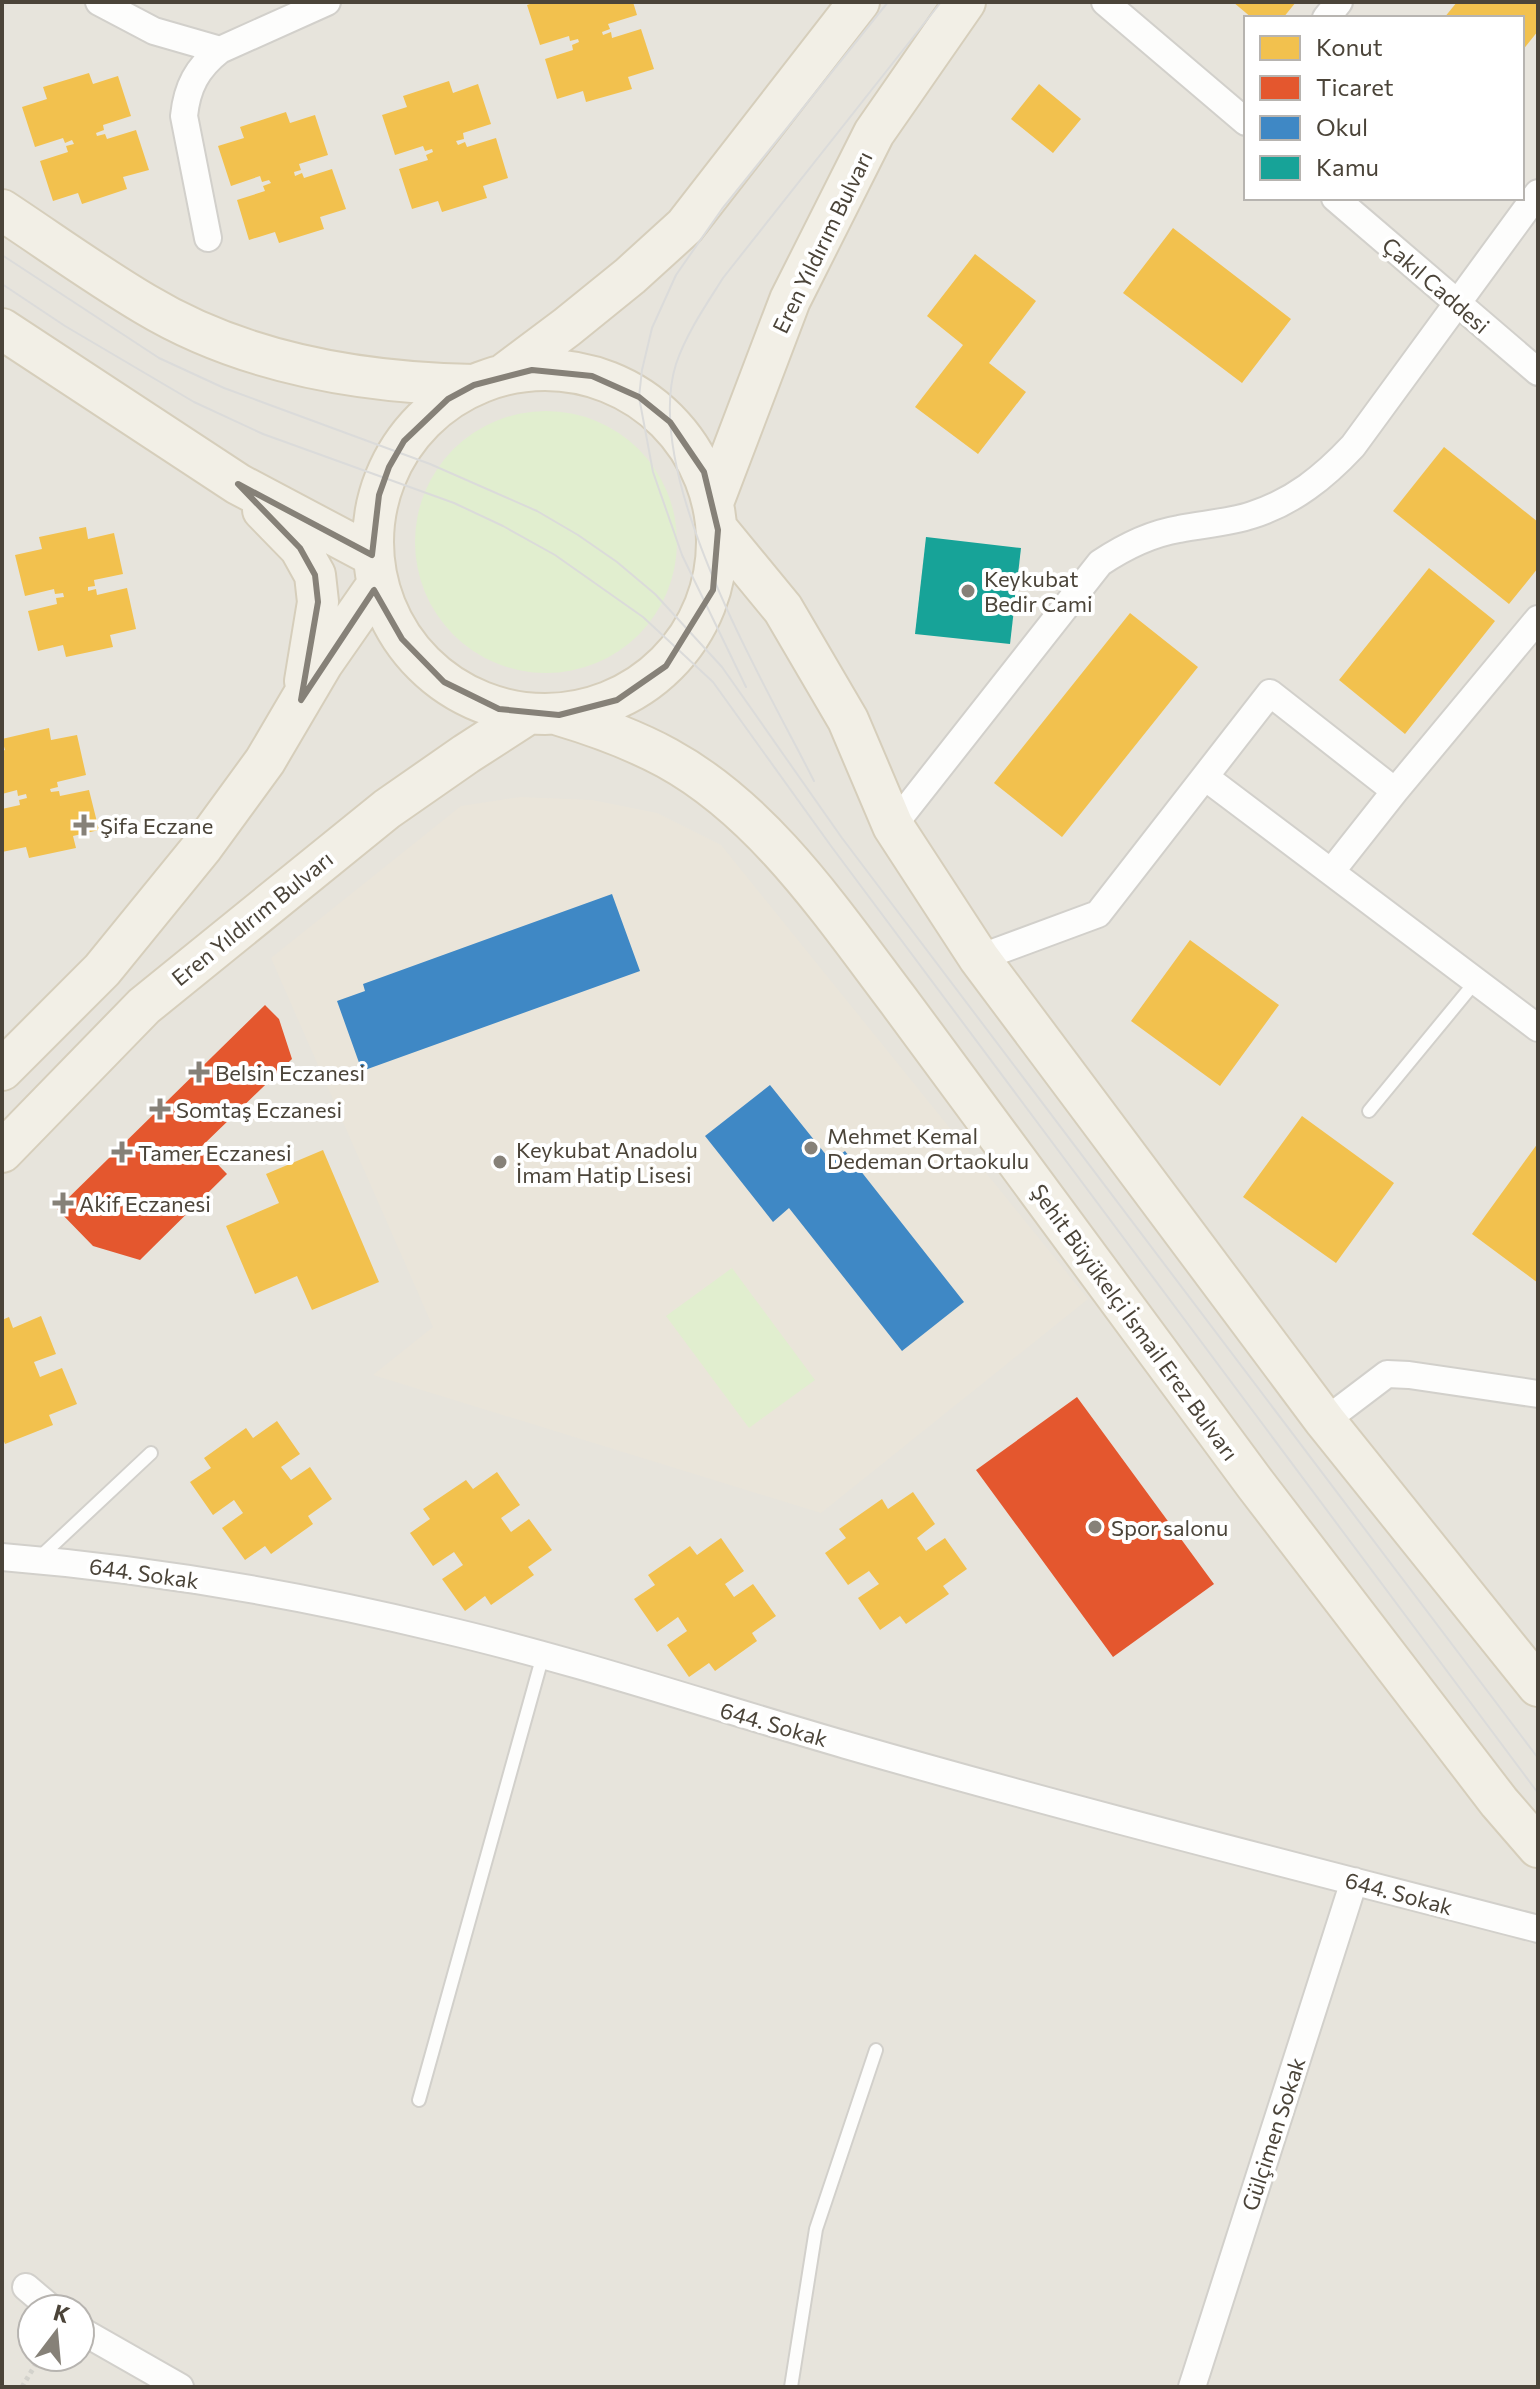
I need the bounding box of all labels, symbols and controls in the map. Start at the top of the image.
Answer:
legend [1244,16,1524,200]
text: Konut [1316,32,1383,61]
text: Ticaret [1316,72,1394,101]
text: Okul [1316,112,1368,141]
street label: Eren Yıldırım Bulvarı [766,146,878,338]
text: Kamu [1316,152,1379,181]
street label: Çakıl Caddesi [1377,231,1495,339]
place label: Keykubat Bedir Cami [984,565,1093,617]
marker: Keykubat Bedir Cami [959,582,977,600]
place label: Şifa Eczane [100,812,213,839]
marker: Şifa Eczane [75,816,93,834]
street label: Eren Yıldırım Bulvarı [166,845,338,991]
place label: Belsin Eczanesi [215,1059,365,1086]
marker: Belsin Eczanesi [190,1063,208,1081]
place label: Somtaş Eczanesi [176,1096,342,1123]
marker: Somtaş Eczanesi [151,1100,169,1118]
place label: Mehmet Kemal Dedeman Ortaokulu [827,1122,1029,1174]
place label: Keykubat Anadolu İmam Hatip Lisesi [516,1136,698,1188]
place label: Tamer Eczanesi [138,1139,292,1166]
marker: Mehmet Kemal Dedeman Ortaokulu [802,1139,820,1157]
marker: Tamer Eczanesi [113,1143,131,1161]
marker: Keykubat Anadolu İmam Hatip Lisesi [491,1153,509,1171]
street label: Şehit Büyükelçi İsmail Erez Bulvarı [1026,1178,1244,1466]
place label: Akif Eczanesi [79,1190,211,1217]
marker: Akif Eczanesi [54,1194,72,1212]
place label: Spor salonu [1111,1514,1228,1541]
marker: Spor salonu [1086,1518,1104,1536]
street label: 644. Sokak [87,1552,201,1594]
street label: 644. Sokak [717,1696,831,1752]
street label: 644. Sokak [1342,1866,1456,1920]
street label: Gülçimen Sokak [1236,2054,1311,2214]
north arrow [16,2293,96,2373]
text: K [51,2298,73,2328]

